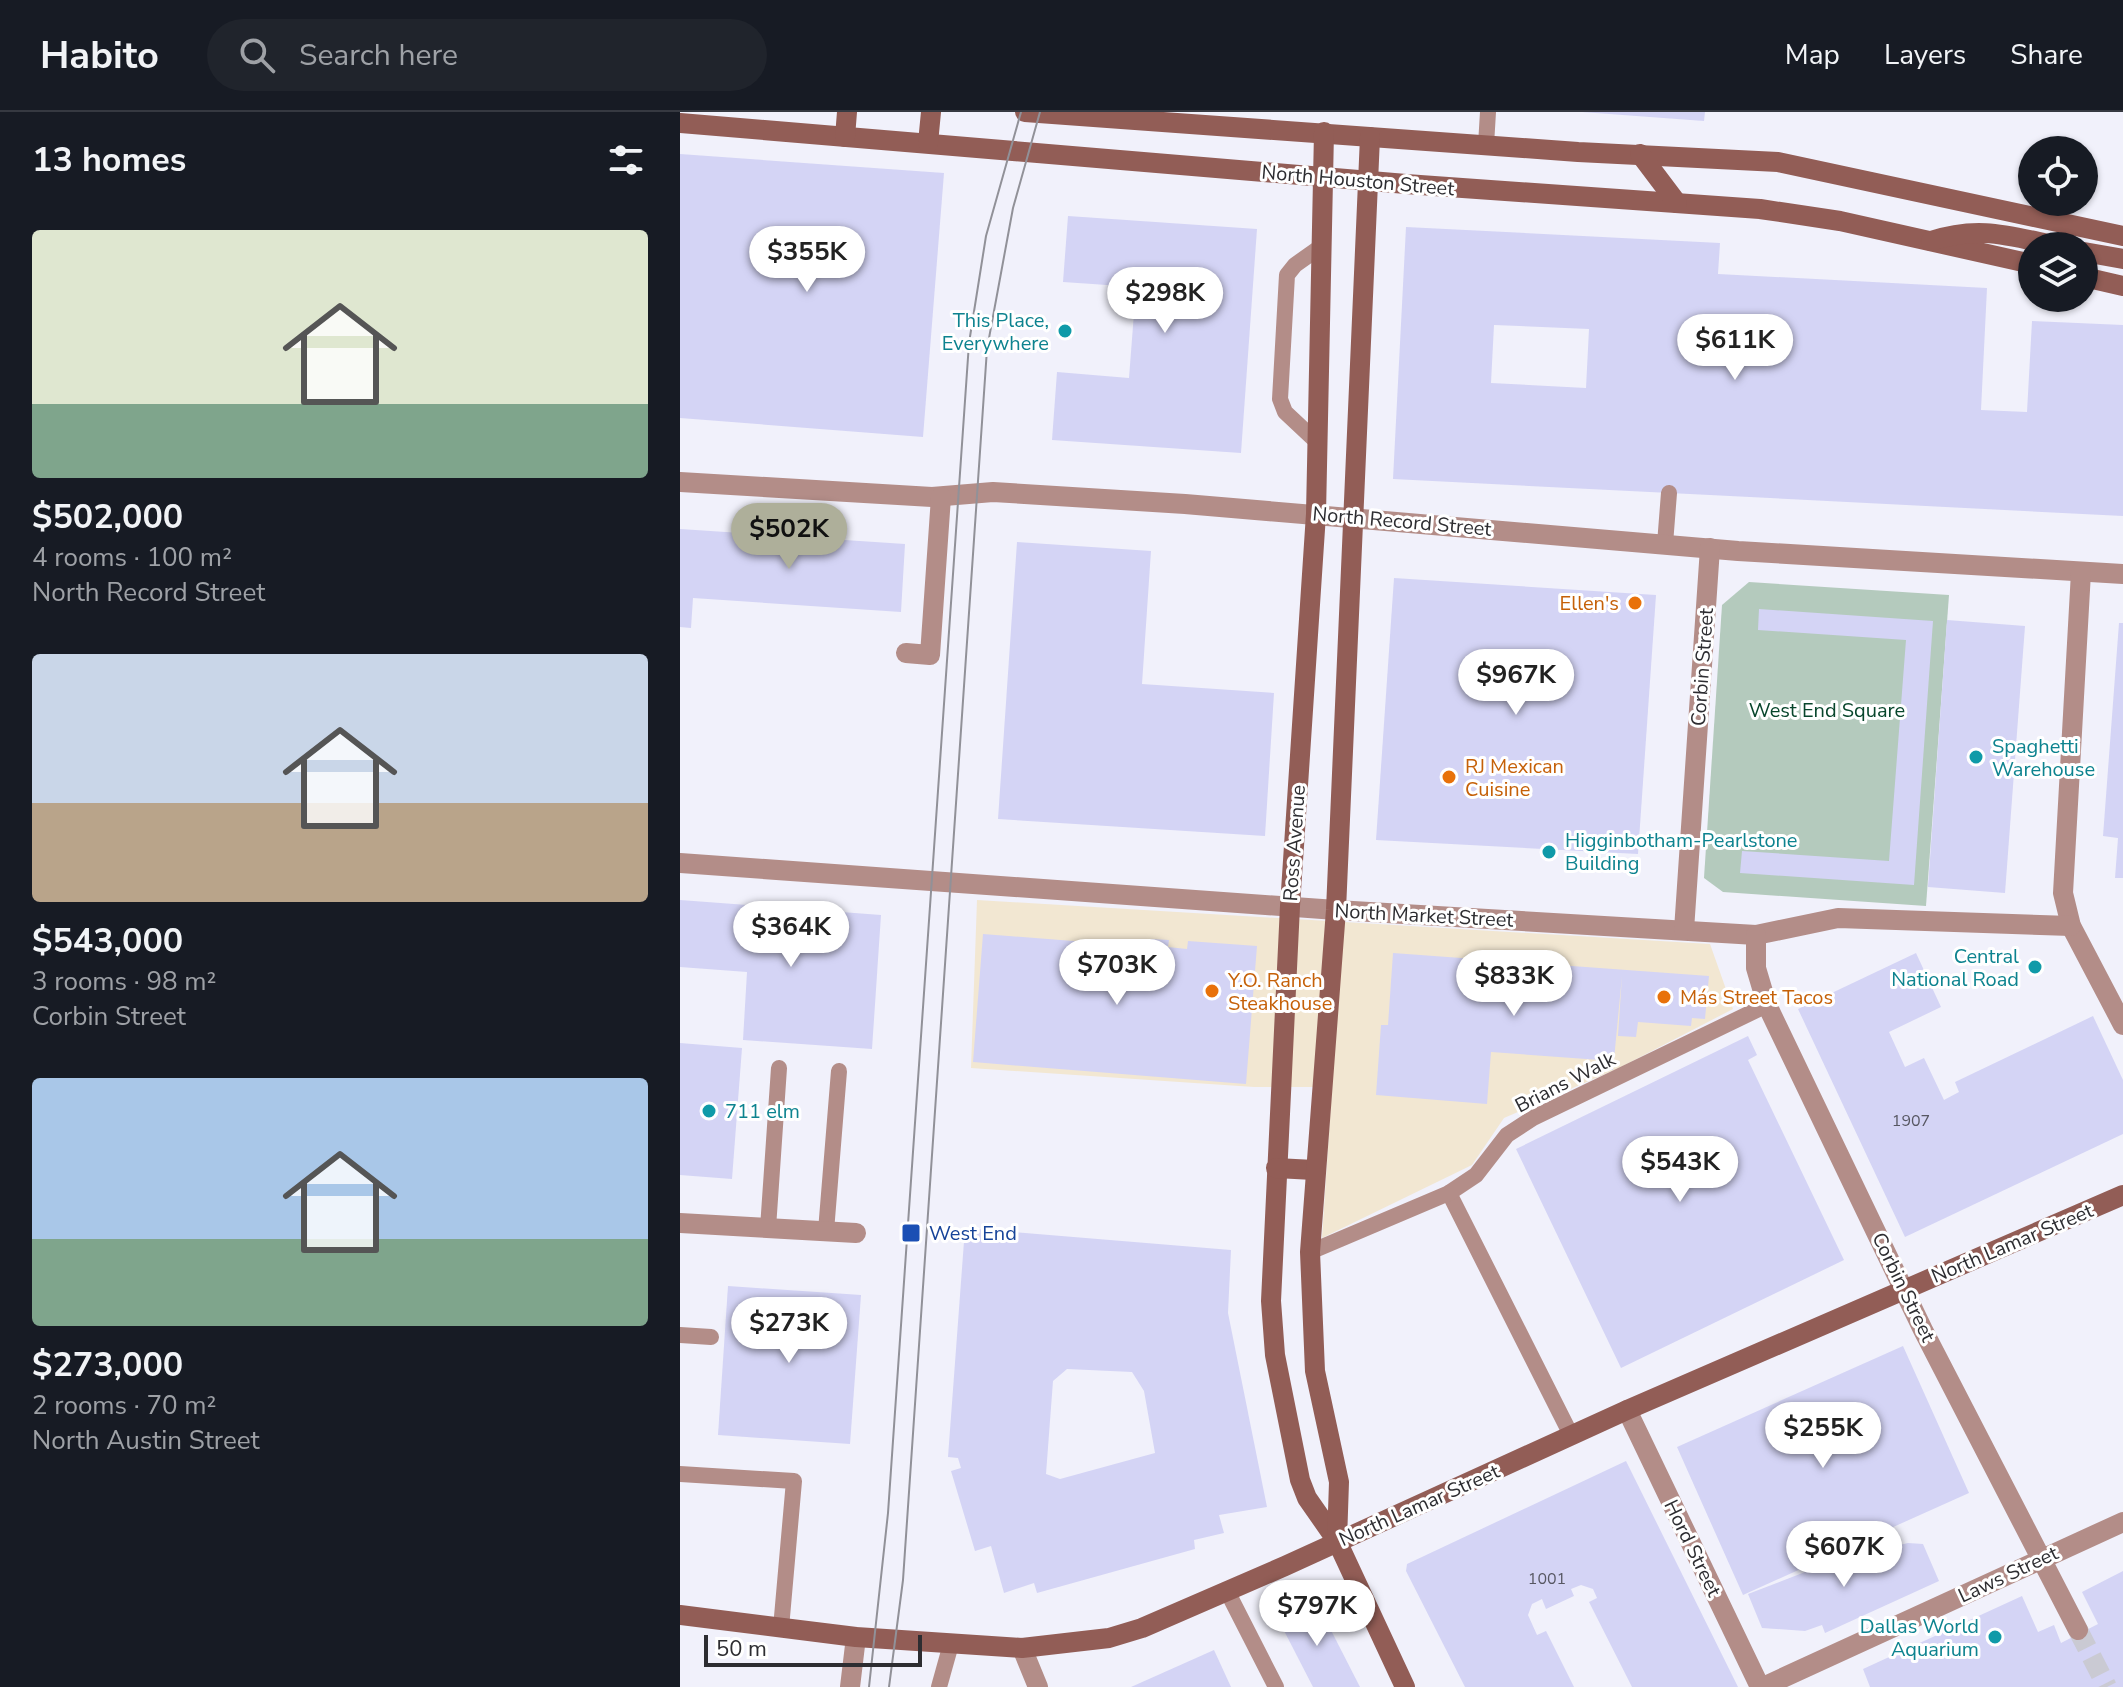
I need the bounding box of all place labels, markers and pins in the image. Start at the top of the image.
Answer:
pin: $355K [751,226,863,294]
pin: $298K [1109,267,1221,335]
place label: This Place, Everywhere [942,307,1049,357]
pin: $611K [1679,314,1791,382]
marker: This Place, Everywhere [1056,322,1074,340]
pin: $502K [733,503,845,571]
place label: Ellen's [1560,590,1619,617]
marker: Ellen's [1626,594,1644,612]
pin: $967K [1460,649,1572,717]
place label: Spaghetti Warehouse [1992,733,2095,783]
marker: Spaghetti Warehouse [1967,748,1985,766]
place label: RJ Mexican Cuisine [1465,753,1564,803]
marker: RJ Mexican Cuisine [1440,768,1458,786]
place label: Higginbotham-Pearlstone Building [1565,827,1798,877]
marker: Higginbotham-Pearlstone Building [1540,843,1558,861]
pin: $364K [735,901,847,969]
pin: $703K [1061,939,1173,1007]
place label: Central National Road [1891,943,2019,993]
pin: $833K [1458,950,1570,1018]
marker: Central National Road [2026,958,2044,976]
place label: Y.O. Ranch Steakhouse [1227,967,1332,1017]
marker: Y.O. Ranch Steakhouse [1203,982,1221,1000]
place label: Más Street Tacos [1680,984,1833,1011]
marker: Más Street Tacos [1655,988,1673,1006]
place label: 711 elm [725,1098,800,1125]
marker: 711 elm [700,1102,718,1120]
pin: $543K [1624,1136,1736,1204]
place label: West End [929,1220,1017,1247]
marker: West End [900,1222,922,1244]
pin: $273K [733,1297,845,1365]
pin: $255K [1767,1402,1879,1470]
pin: $607K [1788,1521,1900,1589]
pin: $797K [1261,1580,1373,1648]
place label: Dallas World Aquarium [1860,1613,1979,1663]
marker: Dallas World Aquarium [1986,1628,2004,1646]

